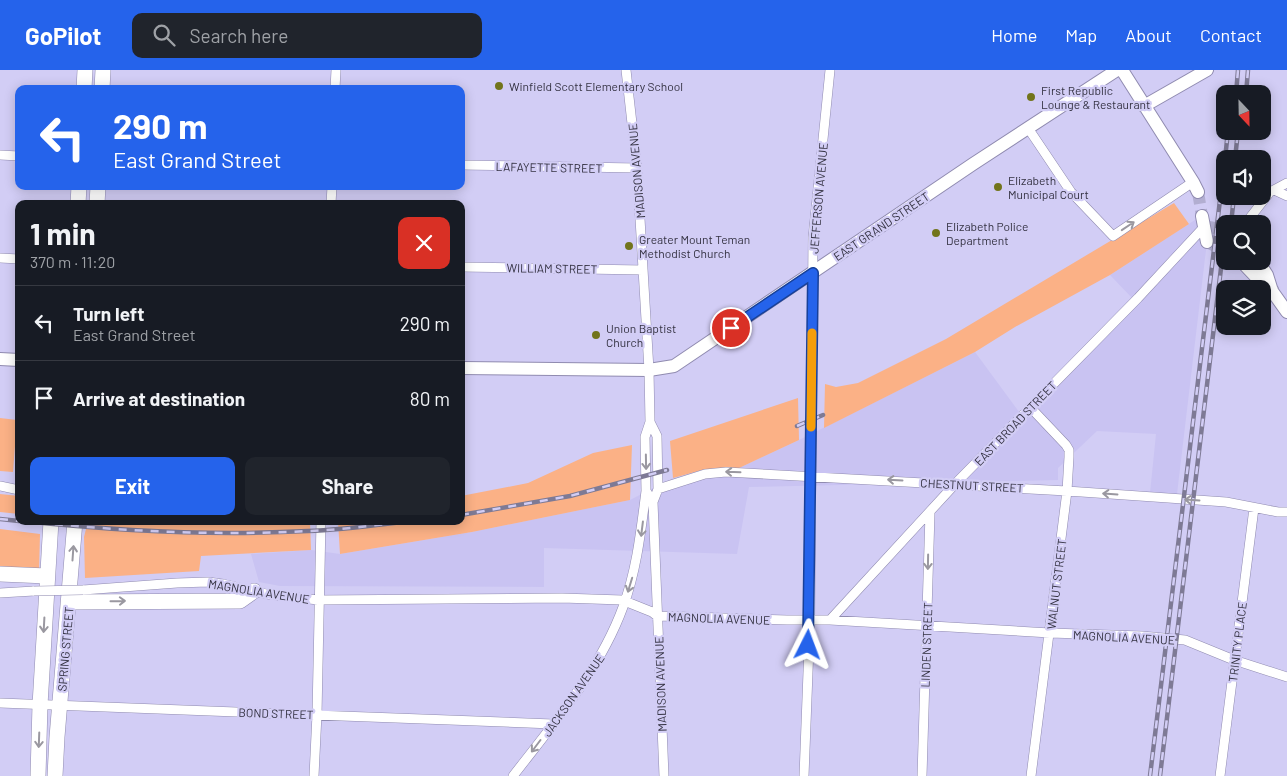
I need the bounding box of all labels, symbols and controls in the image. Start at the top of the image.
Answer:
search box [132,13,482,58]
text: GoPilot [25,21,102,50]
icon: search [150,21,178,49]
text: Search here [190,24,288,47]
text: Home [991,24,1037,46]
text: Map [1065,24,1097,46]
text: About [1125,24,1172,46]
text: Contact [1200,24,1262,46]
place label: Winfield Scott Elementary School [509,79,683,93]
marker: Winfield Scott Elementary School [493,80,505,92]
place label: First Republic Lounge & Restaurant [1041,83,1150,111]
north arrow [1216,85,1271,140]
map controls [1216,85,1271,335]
marker: First Republic Lounge & Restaurant [1025,91,1037,103]
text: 290 m [113,104,207,146]
icon: left [30,105,95,170]
street label: MADISON AVENUE [625,123,647,219]
street label: JEFFERSON AVENUE [806,142,830,254]
text: East Grand Street [113,146,281,172]
button: sound [1216,150,1271,205]
street label: LAFAYETTE STREET [496,159,603,175]
place label: Elizabeth Municipal Court [1008,173,1089,201]
marker: Elizabeth Municipal Court [992,181,1004,193]
street label: EAST GRAND STREET [830,189,932,263]
text: 1 min [30,215,96,251]
button: search [1216,215,1271,270]
button: close [398,217,450,269]
place label: Elizabeth Police Department [946,219,1028,247]
one-way arrow [1120,221,1134,231]
marker: Elizabeth Police Department [930,227,942,239]
place label: Greater Mount Teman Methodist Church [639,232,750,260]
marker: Greater Mount Teman Methodist Church [623,240,635,252]
text: 370 m · 11:20 [30,252,115,271]
street label: WILLIAM STREET [506,260,598,276]
button: layers [1216,280,1271,335]
text: Turn left [73,302,144,325]
pin [710,307,752,349]
icon: left [30,309,58,337]
text: 290 m [400,312,450,335]
icon: arrive [717,314,745,342]
place label: Union Baptist Church [606,321,676,349]
text: East Grand Street [73,325,195,344]
marker: Union Baptist Church [590,329,602,341]
street label: EAST BROAD STREET [971,378,1059,468]
icon: arrive [30,384,58,412]
text: Arrive at destination [73,387,245,410]
text: 80 m [410,387,450,410]
one-way arrow [641,454,651,470]
button: Exit [30,457,235,515]
button: Share [245,457,450,515]
one-way arrow [725,468,741,477]
street label: CHESTNUT STREET [920,475,1024,495]
one-way arrow [887,476,903,485]
one-way arrow [1102,489,1118,498]
one-way arrow [1185,495,1201,505]
one-way arrow [636,521,646,537]
street label: WALNUT STREET [1044,538,1069,630]
one-way arrow [68,545,78,561]
one-way arrow [924,554,933,570]
street label: MAGNOLIA AVENUE [207,576,311,606]
one-way arrow [625,576,635,592]
one-way arrow [110,596,126,606]
street label: TRINITY PLACE [1225,601,1249,683]
street label: LINDEN STREET [918,602,934,688]
street label: SPRING STREET [54,606,76,692]
street label: MAGNOLIA AVENUE [668,609,770,627]
one-way arrow [40,617,49,633]
position arrow [781,618,833,670]
street label: MAGNOLIA AVENUE [1073,627,1175,647]
street label: MADISON AVENUE [651,636,669,732]
street label: JACKSON AVENUE [539,651,607,739]
street label: BOND STREET [238,705,314,721]
one-way arrow [35,732,44,748]
one-way arrow [531,740,542,753]

